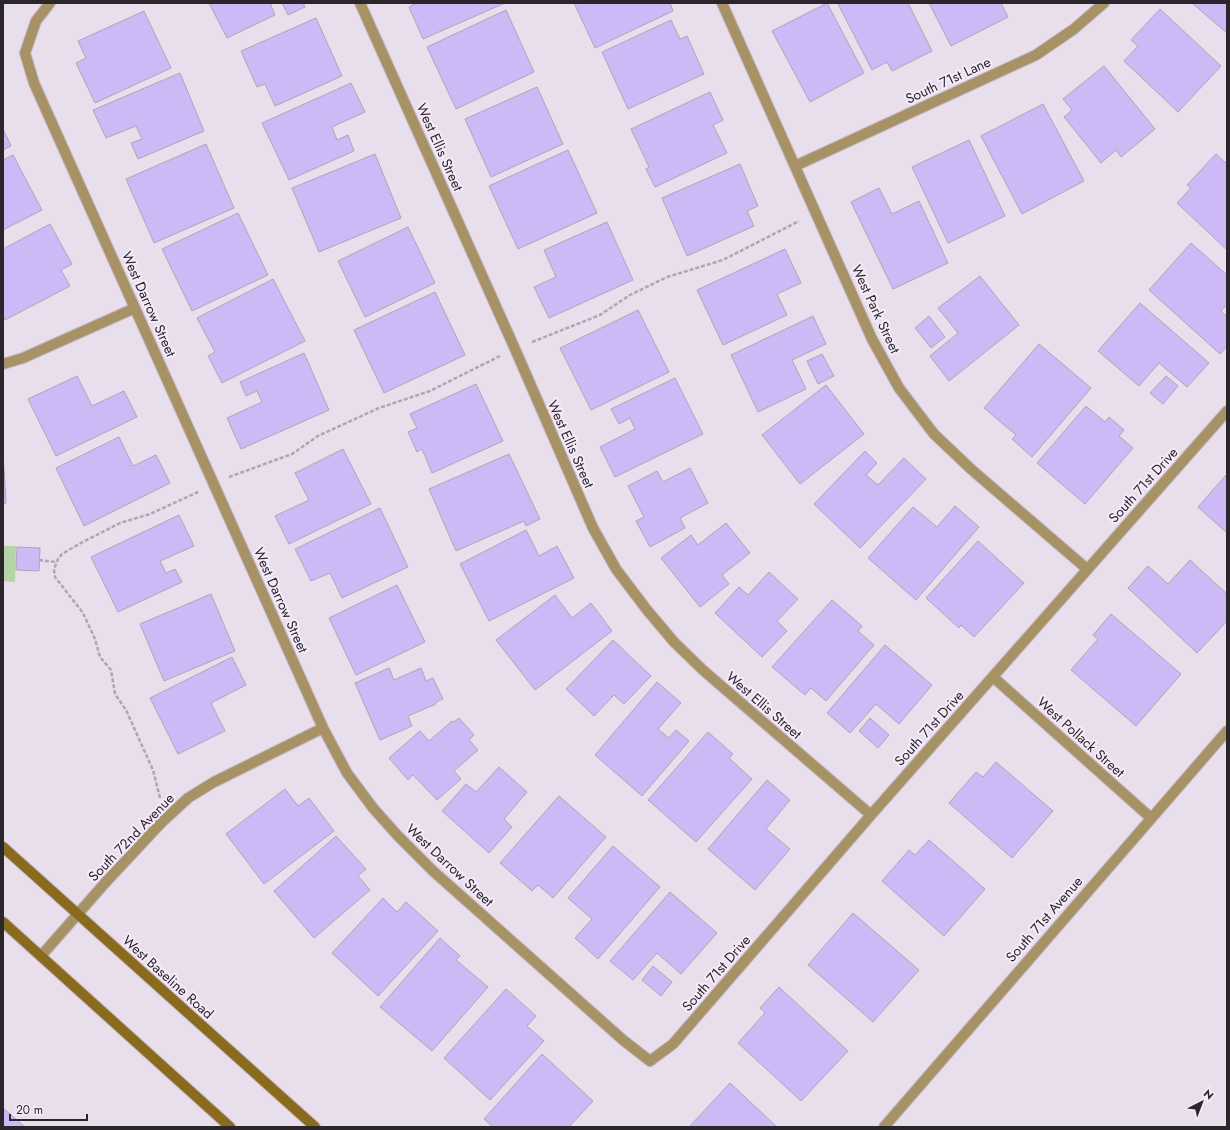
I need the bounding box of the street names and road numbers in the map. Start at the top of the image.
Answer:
street label: South 71st Lane [902,51,994,109]
street label: West Ellis Street [412,100,469,195]
street label: West Darrow Street [117,248,181,360]
street label: West Park Street [847,261,906,357]
street label: West Ellis Street [543,397,600,492]
street label: South 71st Drive [1104,443,1182,527]
street label: West Darrow Street [249,544,313,656]
street label: West Ellis Street [722,667,807,744]
street label: South 71st Drive [890,686,968,770]
street label: West Pollack Street [1033,692,1130,782]
street label: South 72nd Avenue [84,788,178,886]
street label: West Darrow Street [402,819,499,911]
street label: South 71st Avenue [1001,872,1087,966]
street label: South 71st Drive [677,930,755,1016]
street label: West Baseline Road [118,931,218,1023]

